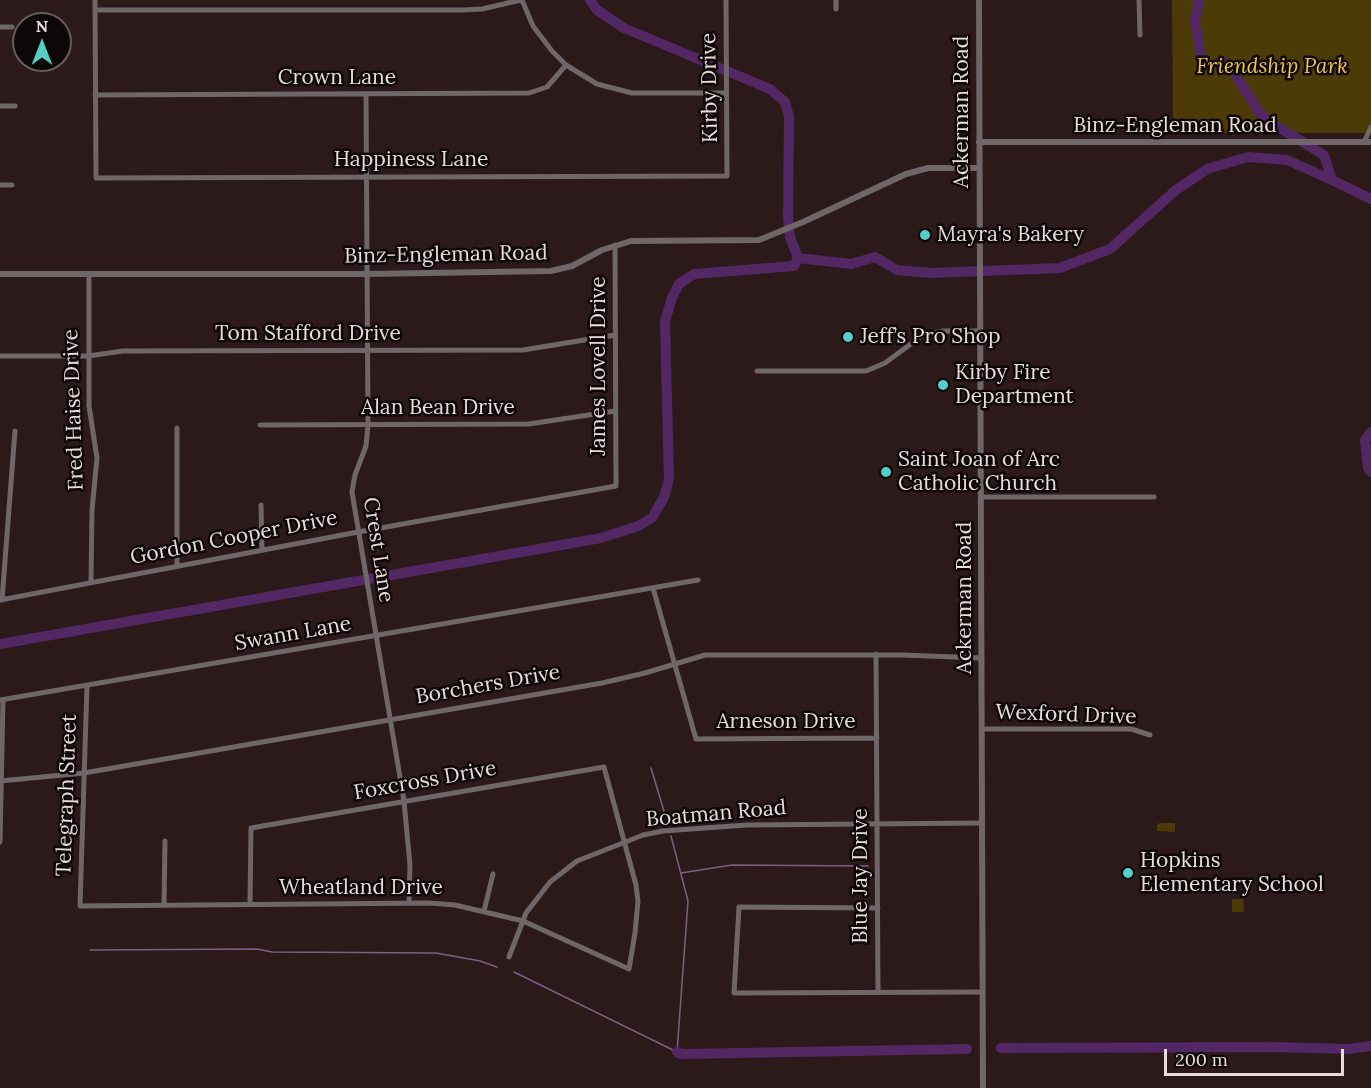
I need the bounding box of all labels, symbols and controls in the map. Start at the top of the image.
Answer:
north arrow [12,12,72,72]
text: N [36,16,48,36]
street label: Kirby Drive [696,33,724,143]
street label: Ackerman Road [949,36,975,188]
park label: Friendship Park [1196,54,1348,80]
street label: Crown Lane [278,65,396,91]
street label: Binz-Engleman Road [1073,113,1277,139]
street label: Happiness Lane [334,147,488,173]
place label: Mayra's Bakery [937,222,1084,248]
marker: Mayra's Bakery [918,228,932,242]
street label: Binz-Engleman Road [344,241,548,269]
street label: James Lovell Drive [586,276,612,456]
street label: Tom Stafford Drive [215,321,401,347]
place label: Jeff’s Pro Shop [860,324,1001,350]
street label: Fred Haise Drive [59,329,89,491]
marker: Jeff’s Pro Shop [841,330,855,344]
place label: Kirby Fire Department [955,360,1074,410]
marker: Kirby Fire Department [936,378,950,392]
street label: Alan Bean Drive [361,395,515,421]
place label: Saint Joan of Arc Catholic Church [898,447,1060,497]
marker: Saint Joan of Arc Catholic Church [879,465,893,479]
street label: Crest Lane [357,496,399,604]
street label: Gordon Cooper Drive [128,506,340,570]
street label: Ackerman Road [952,522,978,674]
street label: Swann Lane [233,611,353,657]
street label: Borchers Drive [414,660,562,710]
street label: Wexford Drive [995,700,1137,730]
street label: Arneson Drive [716,709,856,735]
street label: Telegraph Street [52,713,82,877]
street label: Foxcross Drive [352,756,498,806]
street label: Boatman Road [645,795,787,833]
street label: Blue Jay Drive [848,808,874,944]
place label: Hopkins Elementary School [1140,848,1324,898]
marker: Hopkins Elementary School [1121,866,1135,880]
street label: Wheatland Drive [279,875,443,901]
scale bar [1167,1037,1347,1075]
text: 200 m [1175,1048,1228,1071]

